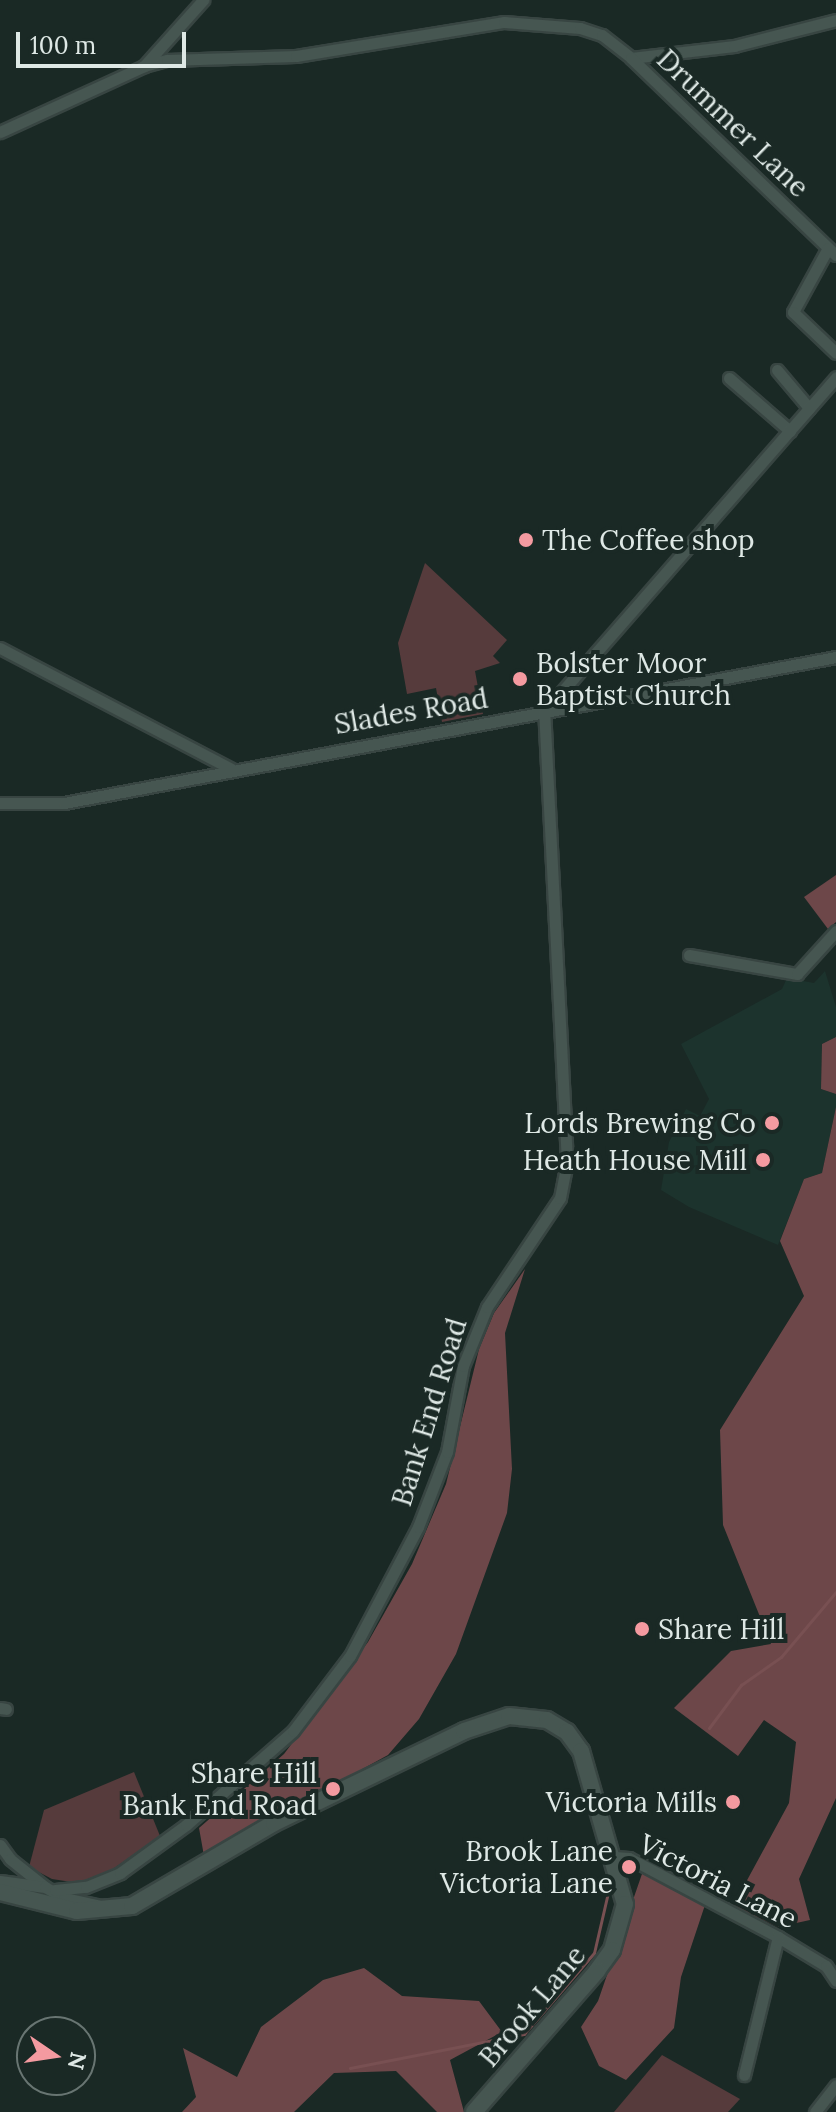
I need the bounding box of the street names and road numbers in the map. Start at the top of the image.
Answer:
street label: Drummer Lane [650,42,816,204]
street label: Slades Road [332,681,490,741]
street label: Bank End Road [384,1314,474,1510]
street label: Victoria Lane [633,1827,803,1935]
street label: Brook Lane [472,1939,592,2073]

